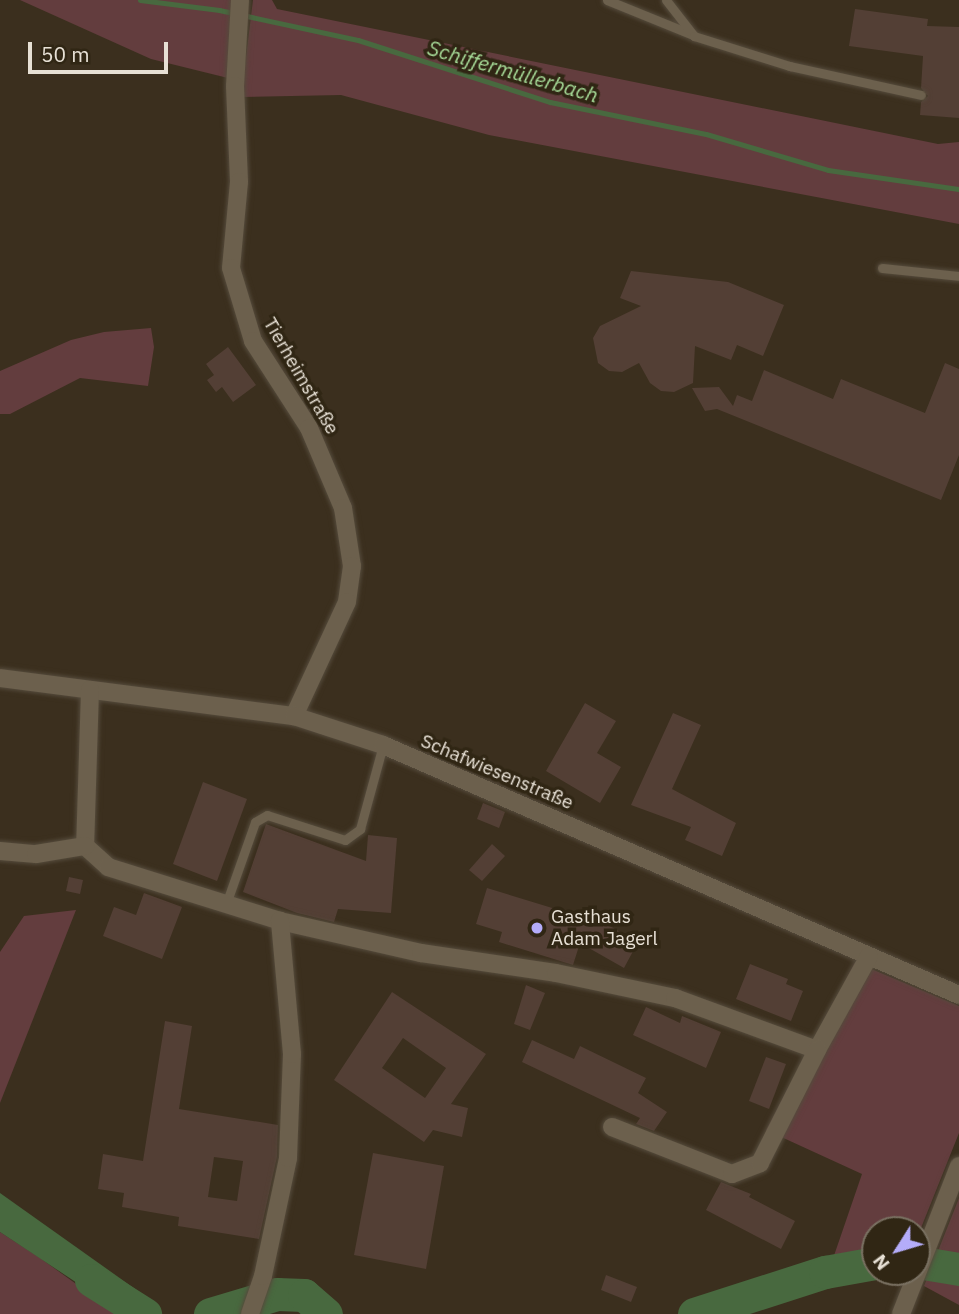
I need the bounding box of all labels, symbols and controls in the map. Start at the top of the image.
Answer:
scale bar [32,28,172,72]
water label: Schiffermüllerbach [425,35,601,107]
text: 50 m [41,40,90,68]
street label: Tierheimstraße [258,314,344,438]
street label: Schafwiesenstraße [417,730,577,814]
place label: Gasthaus Adam Jagerl [551,906,658,950]
marker: Gasthaus Adam Jagerl [529,920,545,936]
north arrow [861,1216,931,1286]
text: N [867,1250,895,1275]

